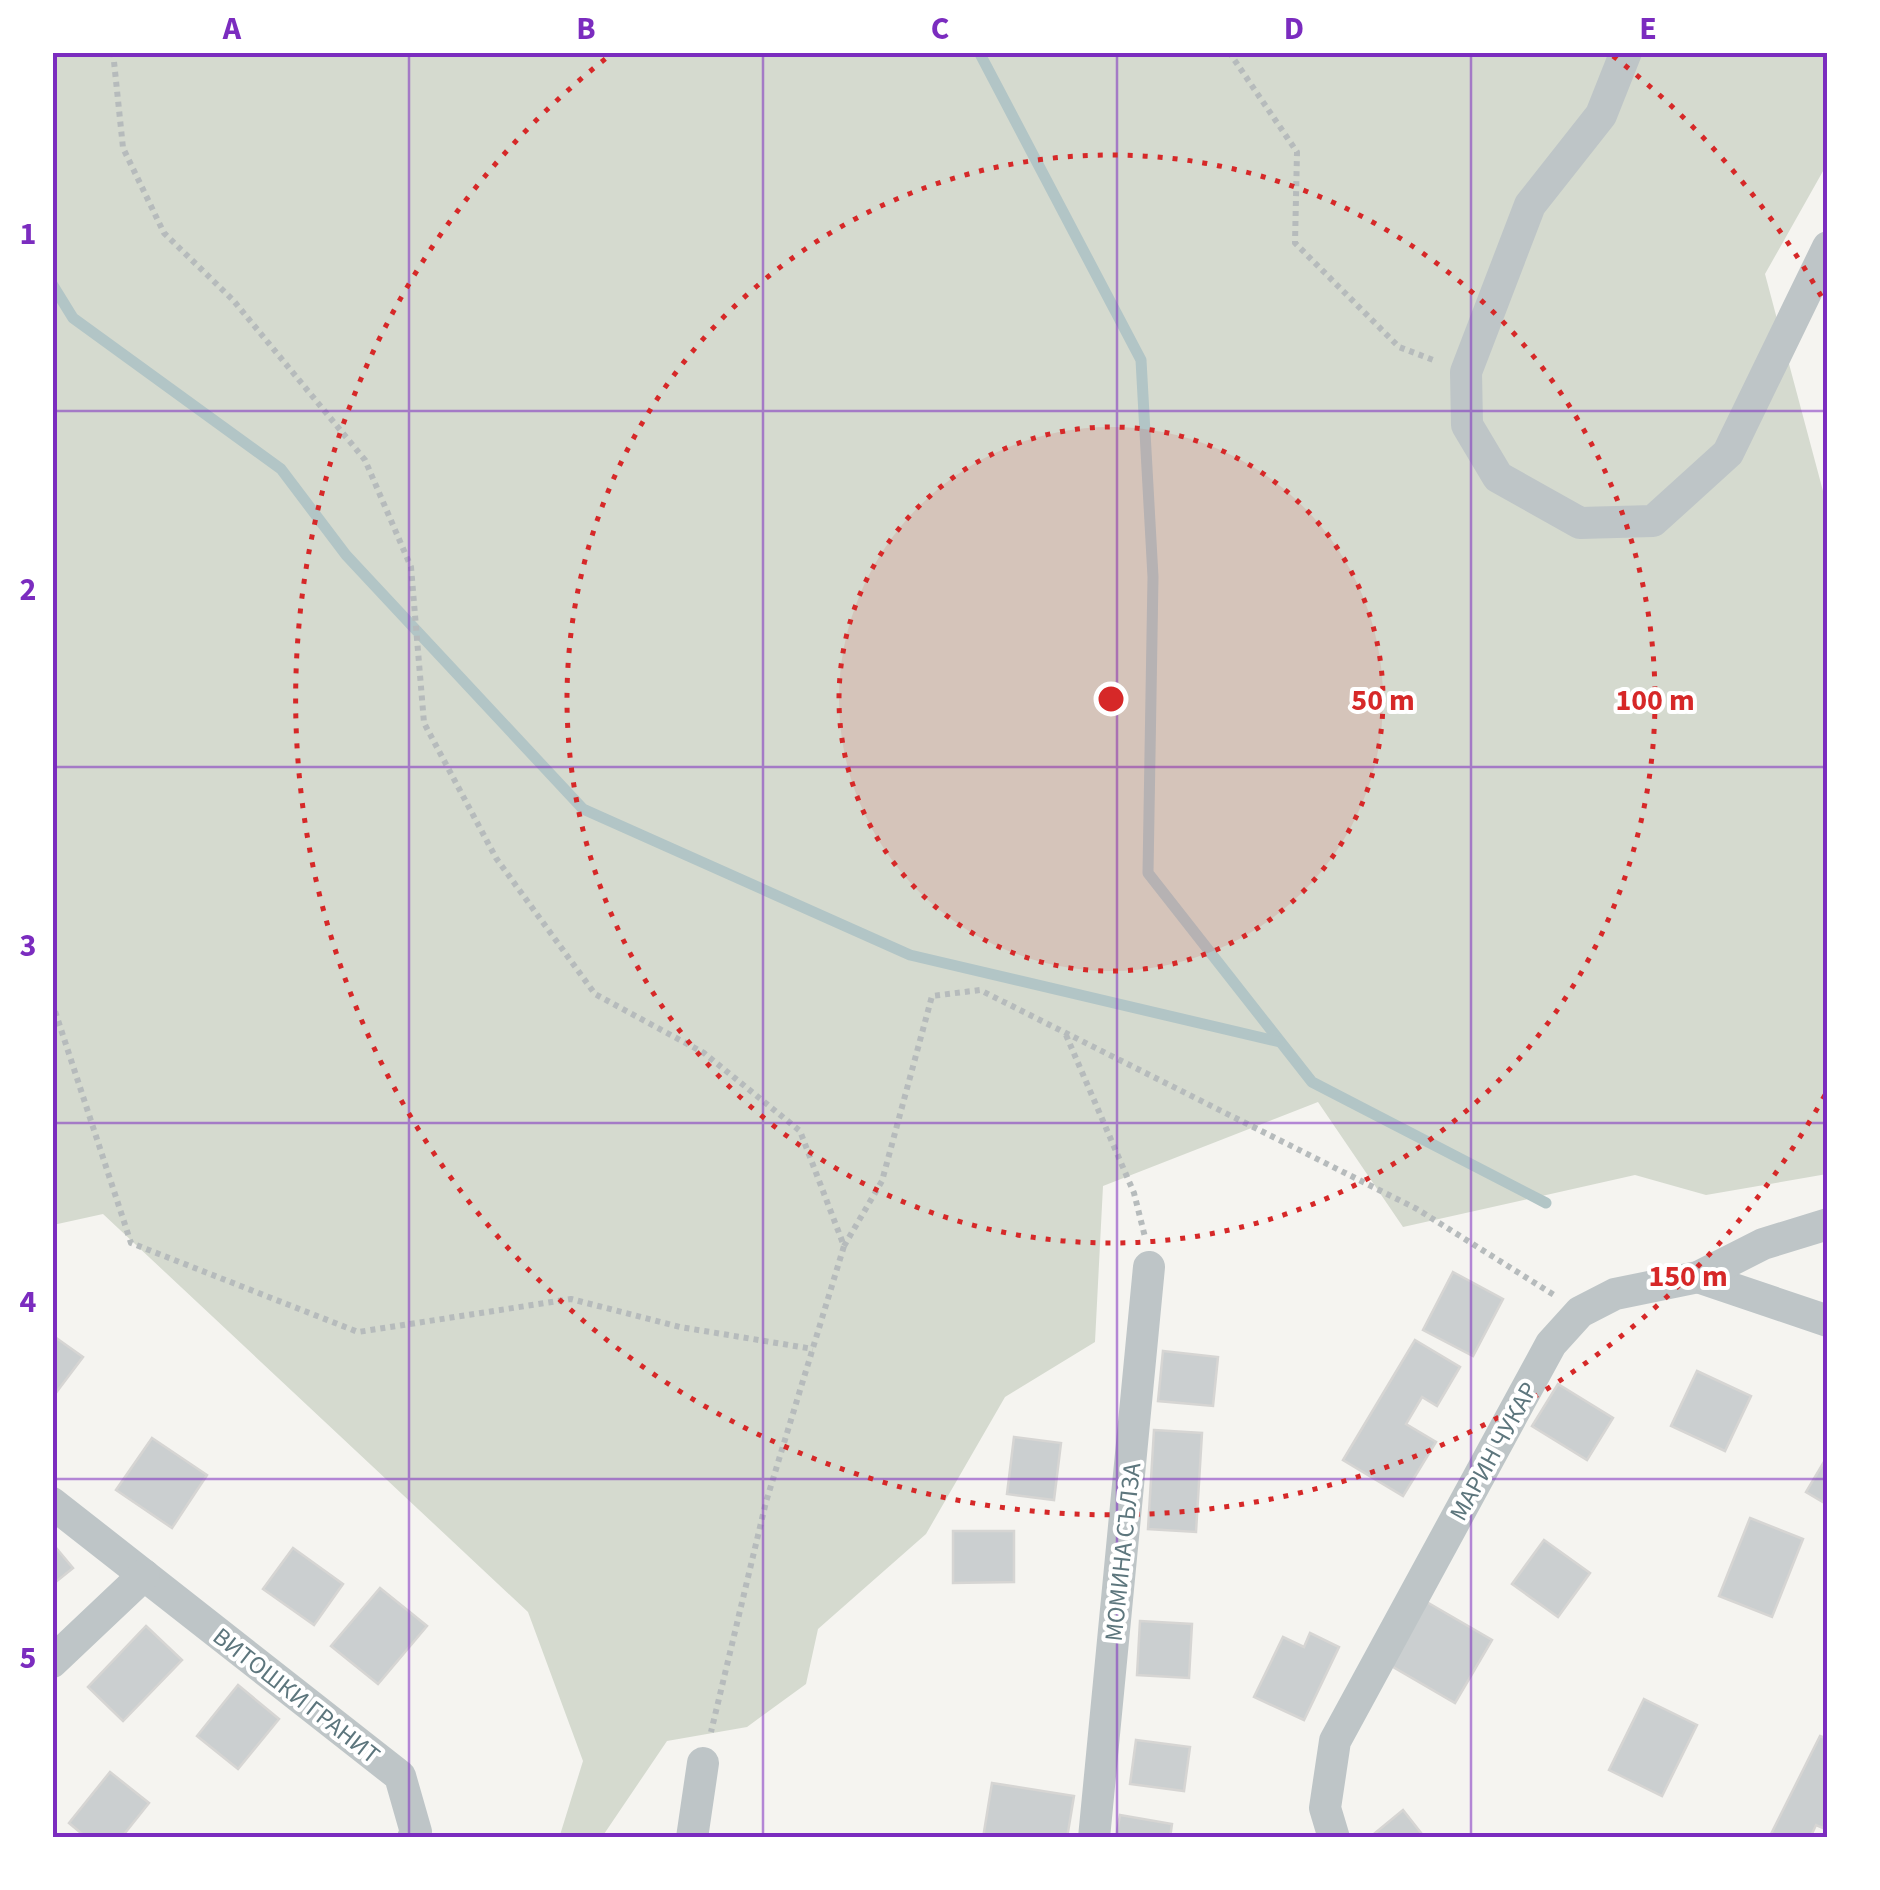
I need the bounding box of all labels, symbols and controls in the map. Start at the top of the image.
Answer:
text: A [222,6,242,52]
text: B [576,6,596,52]
text: C [931,6,949,52]
text: D [1284,6,1304,52]
text: E [1639,6,1657,52]
text: 1 [20,211,36,257]
text: 2 [20,567,36,613]
text: 50 m [1351,679,1415,722]
text: 100 m [1615,679,1695,722]
centre of rings [1093,681,1129,717]
text: 3 [20,923,36,969]
text: 150 m [1648,1255,1728,1298]
text: 4 [20,1279,37,1325]
street label: МАРИН ЧУКАР [1441,1376,1547,1527]
street label: МОМИНА СЪЛЗА [1096,1461,1150,1643]
street label: ВИТОШКИ ГРАНИТ [205,1619,388,1773]
text: 5 [20,1635,36,1681]

